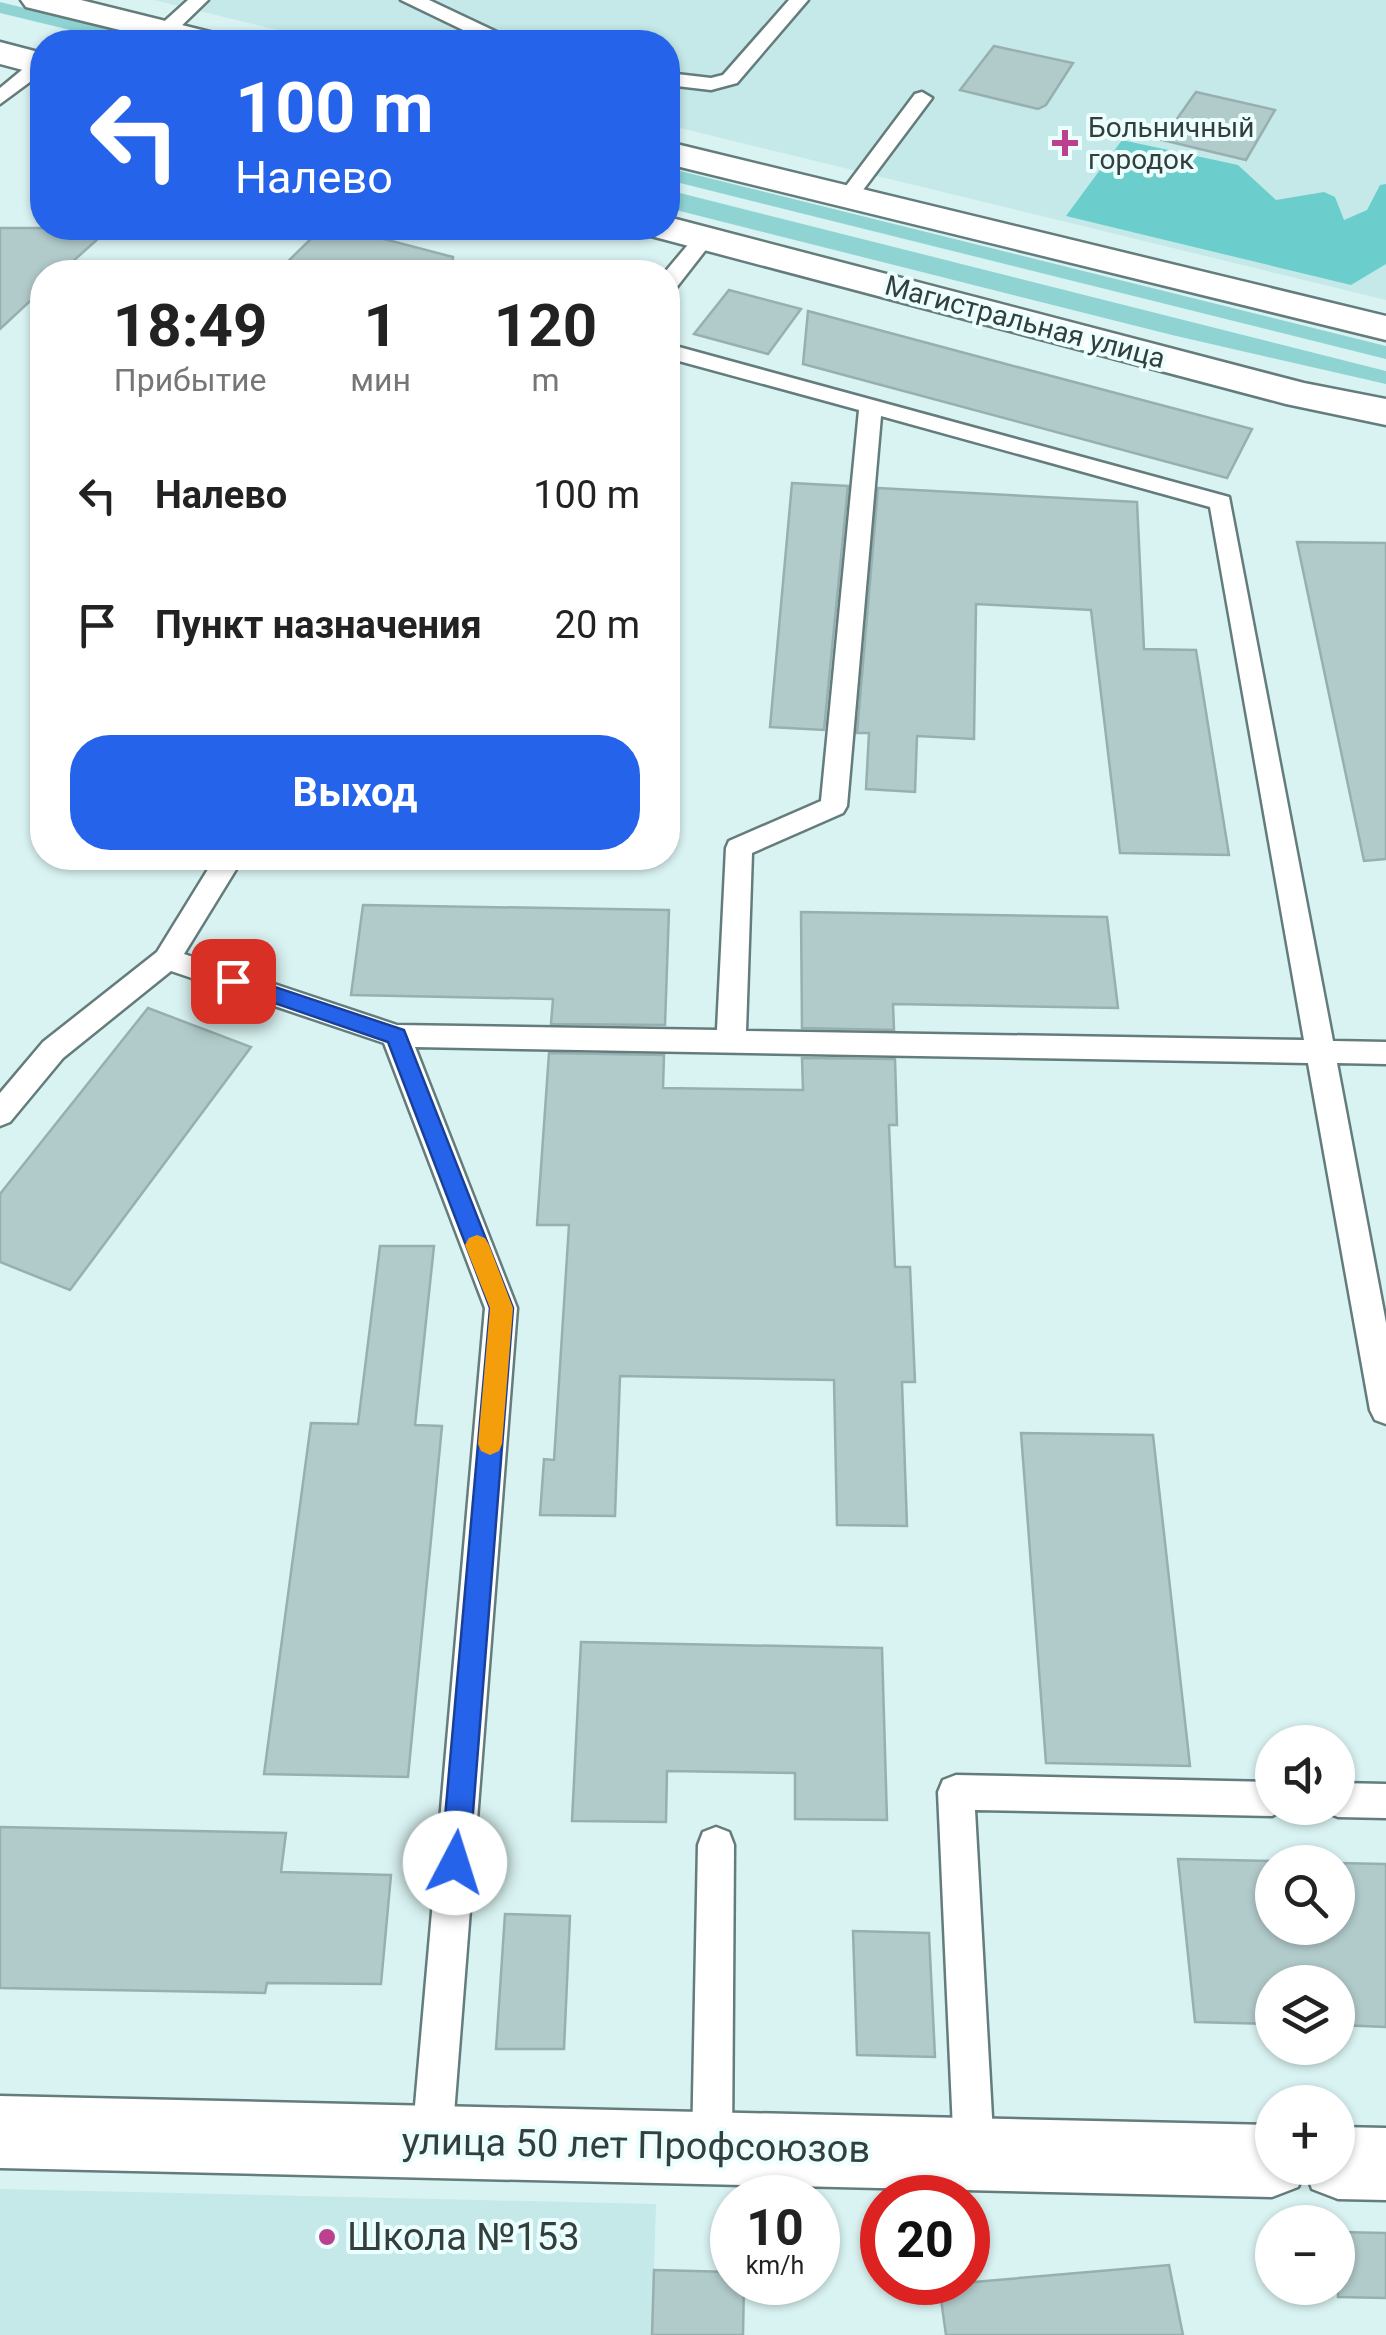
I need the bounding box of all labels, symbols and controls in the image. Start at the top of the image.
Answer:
text: 100 m [235,67,434,149]
icon: left [70,70,200,200]
place label: Больничный городок [1088,111,1254,176]
marker: Больничный городок [1052,130,1078,156]
text: Налево [235,151,393,204]
street label: Магистральная улица [881,269,1169,375]
text: 18:49 [113,290,267,361]
text: 1 [363,290,398,361]
text: 120 [494,290,597,361]
text: Прибытие [114,361,266,399]
text: мин [350,361,411,399]
text: m [531,361,560,399]
icon: left [70,468,125,523]
text: Налево [155,473,287,517]
text: 100 m [533,473,640,517]
icon: arrive [70,598,125,653]
text: Пункт назначения [155,603,482,647]
text: 20 m [555,603,640,647]
button: Выход [70,735,640,850]
pin [191,939,276,1024]
icon: arrive [206,954,261,1009]
map controls [1255,1725,1355,2305]
button: sound [1255,1725,1355,1825]
position arrow [403,1811,507,1915]
button: search [1255,1845,1355,1945]
button: layers [1255,1965,1355,2065]
button: + [1255,2085,1355,2185]
street label: улица 50 лет Профсоюзов [401,2119,871,2171]
speed limit sign: 20 [860,2175,990,2305]
text: 10 [746,2199,804,2257]
button: − [1255,2205,1355,2305]
place label: Школа №153 [347,2215,580,2259]
marker: Школа №153 [316,2226,338,2248]
text: km/h [746,2251,804,2280]

